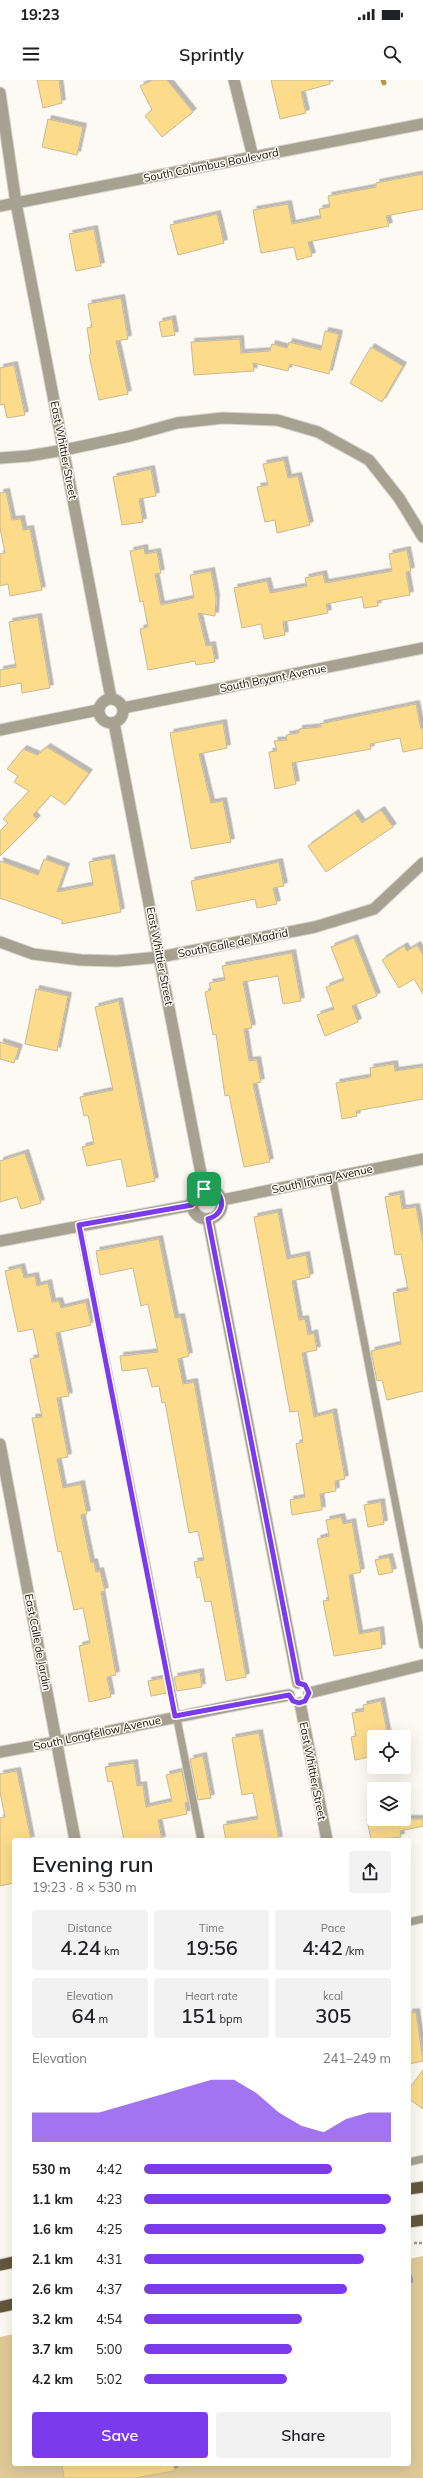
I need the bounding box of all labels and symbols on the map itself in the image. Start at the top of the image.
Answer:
street label: South Columbus Boulevard [142,145,280,185]
street label: East Whittier Street [48,400,80,500]
street label: South Bryant Avenue [219,661,327,695]
street label: East Whittier Street [144,906,176,1006]
street label: South Calle de Madrid [177,925,289,961]
street label: South Irving Avenue [270,1161,374,1197]
pin [187,1172,221,1206]
street label: East Calle de Jardin [22,1592,54,1692]
street label: South Longfellow Avenue [32,1713,162,1753]
street label: East Whittier Street [297,1721,329,1821]

